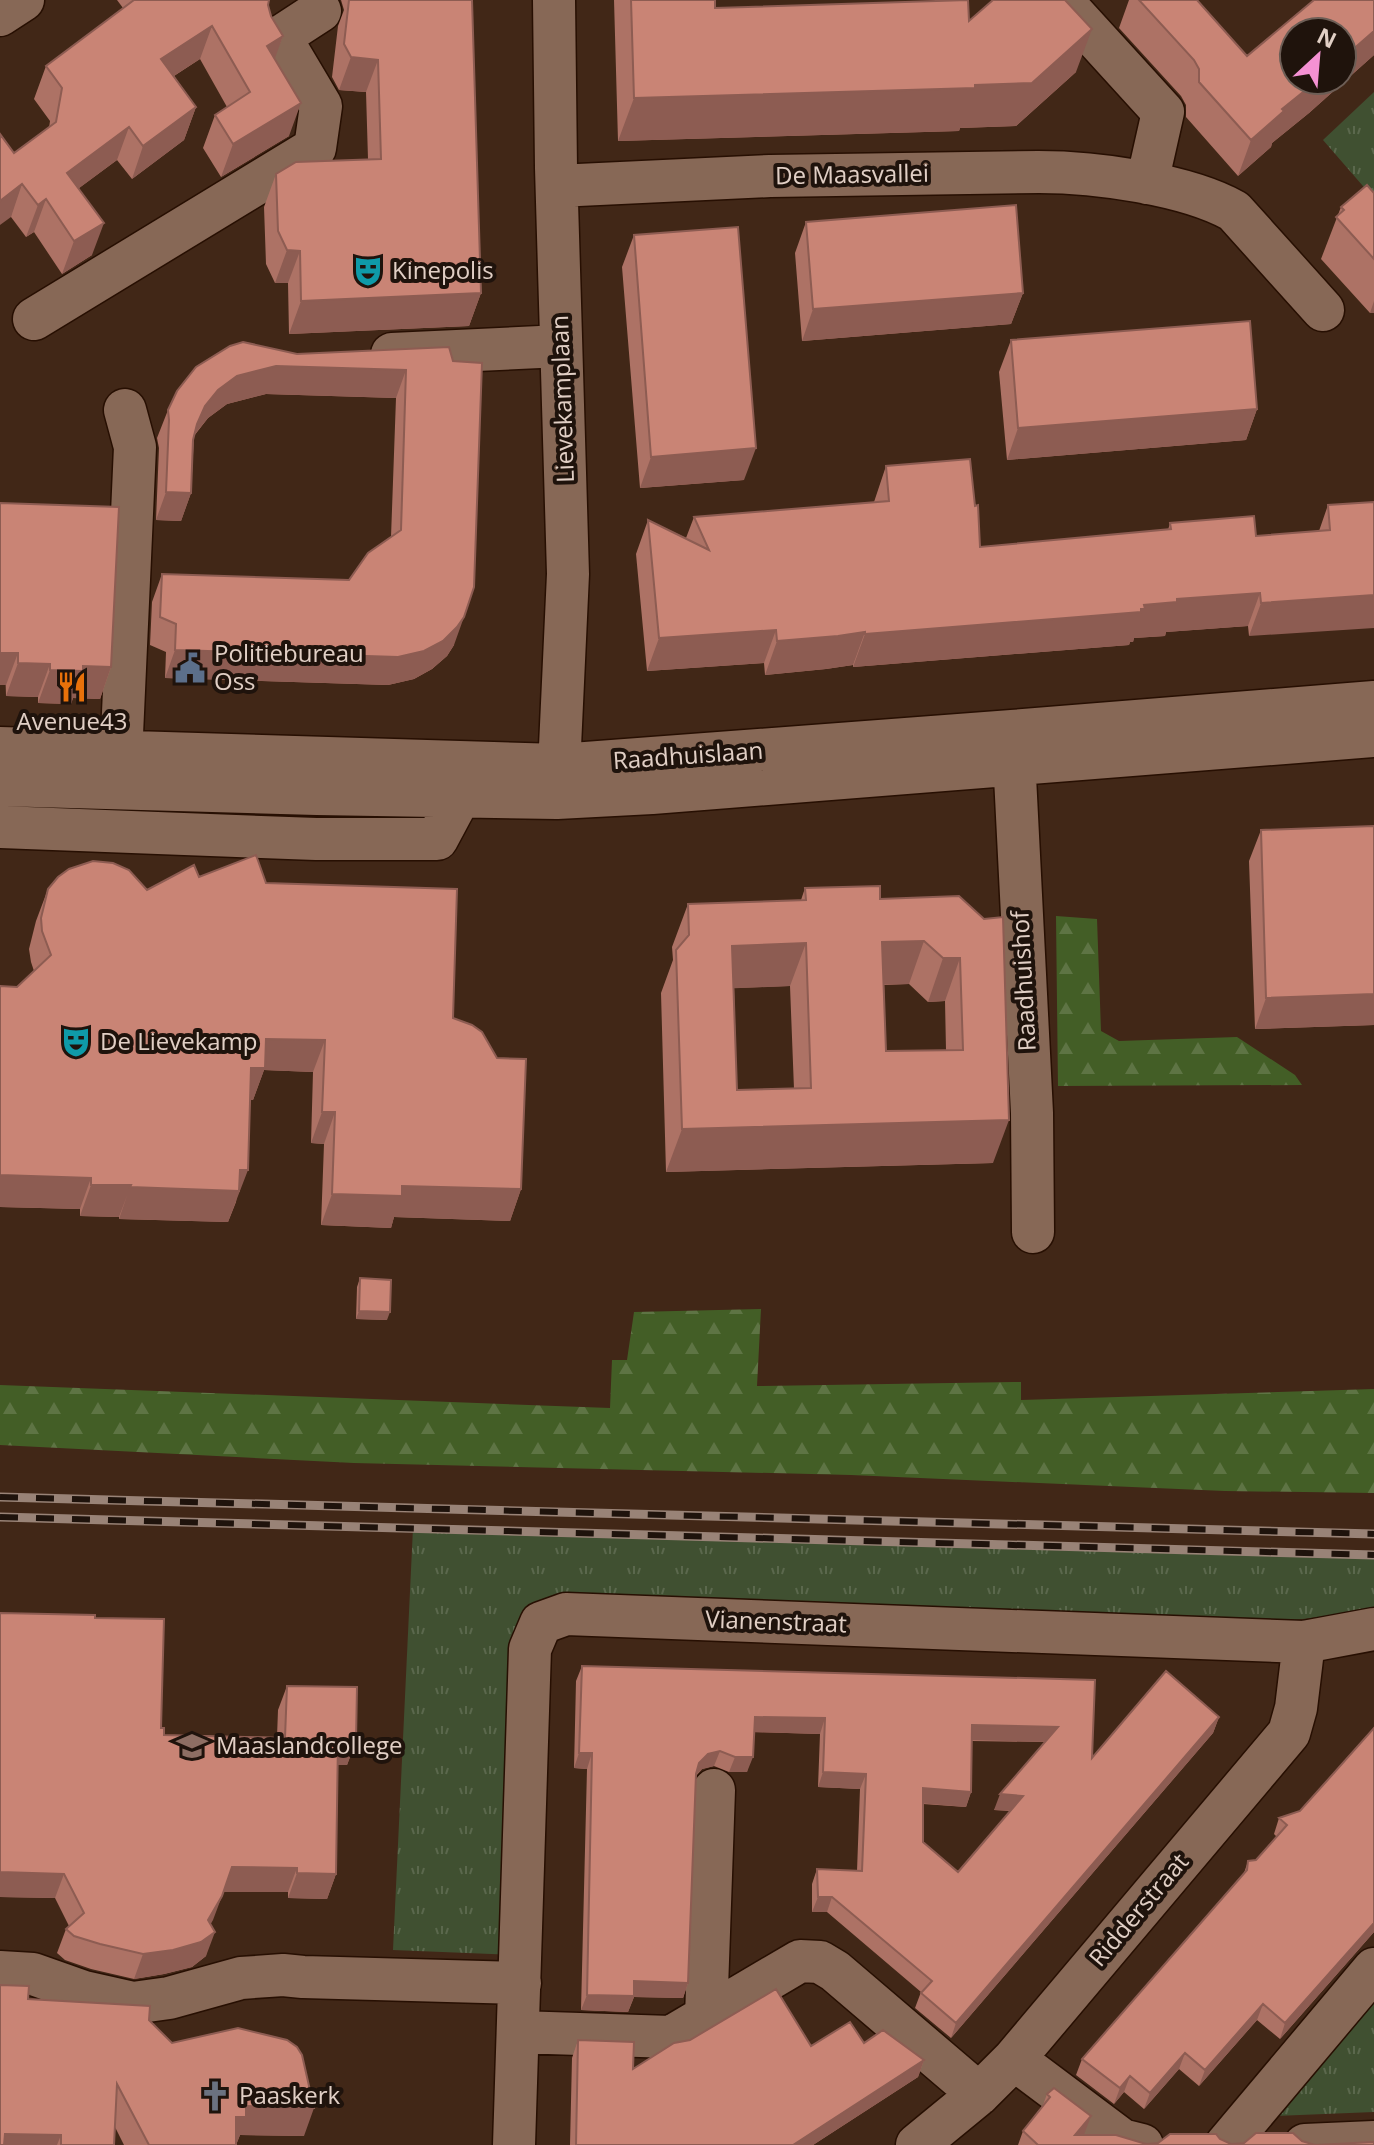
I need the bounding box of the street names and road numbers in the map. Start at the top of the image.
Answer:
street label: De Maasvallei [775,156,929,191]
street label: Lievekamplaan [542,315,581,483]
street label: Raadhuislaan [612,733,764,776]
street label: Raadhuishof [1002,908,1043,1052]
street label: Vianenstraat [705,1602,847,1639]
street label: Ridderstraat [1081,1845,1195,1973]

